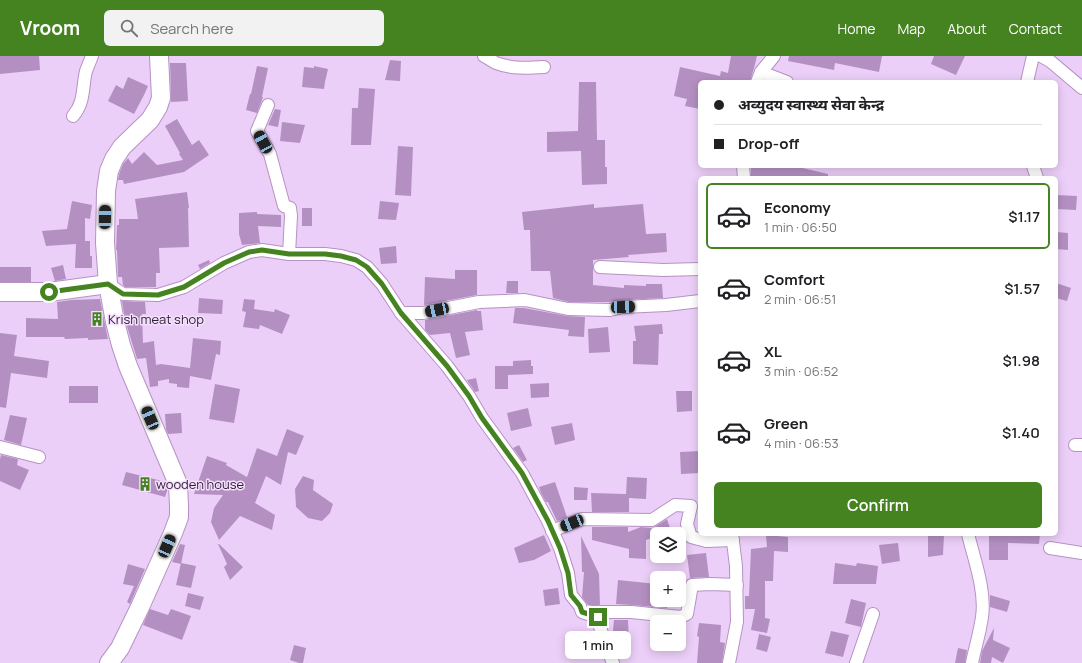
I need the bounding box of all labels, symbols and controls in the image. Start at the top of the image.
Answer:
search box [104,10,384,46]
text: Vroom [20,15,80,41]
icon: search [118,17,140,39]
text: Search here [150,18,234,39]
text: Home [838,19,875,38]
text: Map [897,19,925,38]
text: About [947,19,987,38]
text: Contact [1009,19,1062,38]
text: अव्युदय स्वास्थ्य सेवा केन्द्र [738,94,884,115]
car [252,129,274,155]
text: Drop-off [738,133,799,154]
text: Economy [764,197,831,218]
icon: car [716,198,752,234]
car [99,205,111,229]
text: $1.17 [1008,206,1040,227]
text: 1 min · 06:50 [764,218,837,236]
text: Comfort [764,269,825,290]
icon: car [716,270,752,306]
text: $1.57 [1004,278,1040,299]
route start [40,283,58,301]
text: 2 min · 06:51 [764,290,836,308]
car [611,301,635,313]
car [424,302,450,318]
place label: Krish meat shop [108,310,204,328]
building icon: Krish meat shop [89,311,105,327]
text: XL [764,341,782,362]
icon: car [716,342,752,378]
text: $1.98 [1002,350,1040,371]
text: 3 min · 06:52 [764,362,838,380]
car [140,405,160,431]
text: Green [764,413,808,434]
icon: car [716,414,752,450]
text: $1.40 [1002,422,1040,443]
text: 4 min · 06:53 [764,434,839,452]
place label: wooden house [156,475,244,493]
building icon: wooden house [137,476,153,492]
button: Confirm [714,482,1042,528]
car [559,513,585,533]
map controls [650,527,686,651]
button: layers [650,527,686,563]
car [157,533,177,559]
button: + [650,571,686,607]
route end [589,608,607,626]
button: − [650,615,686,651]
callout: 1 min [565,631,631,659]
text: 1 min [583,636,614,654]

